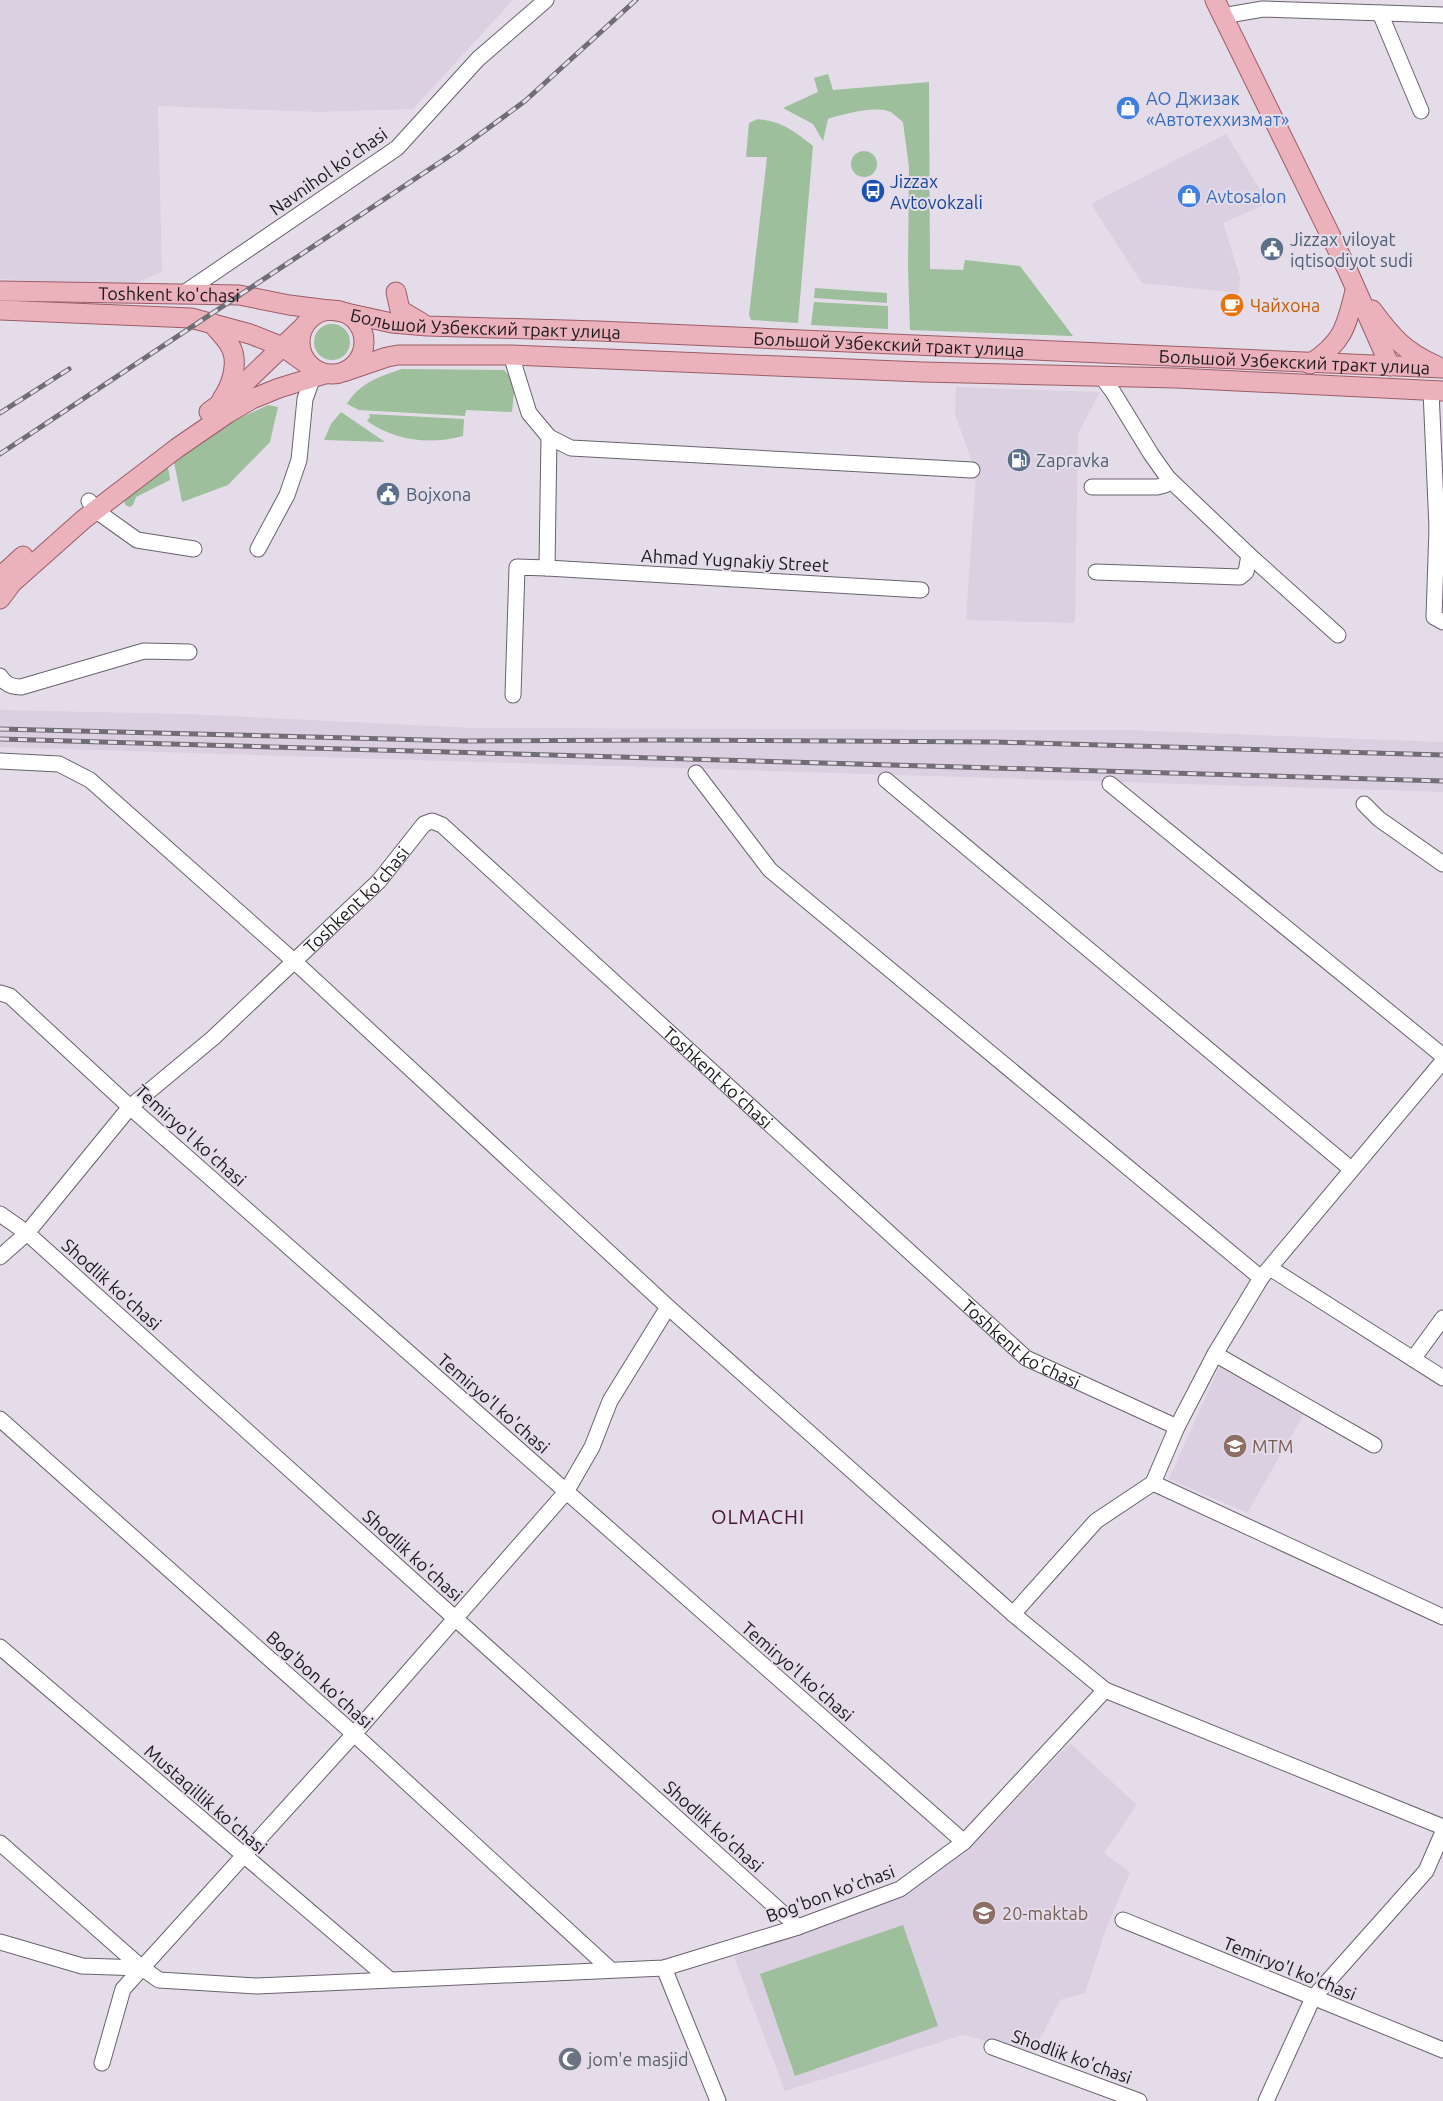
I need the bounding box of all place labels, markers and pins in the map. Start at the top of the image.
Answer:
place label: АО Джизак «Автотеххизмат» [1146,88,1289,129]
shop icon: АО Джизак «Автотеххизмат» [1115,95,1141,121]
place label: Jizzax Avtovokzali [890,171,983,212]
bus stop icon: Jizzax Avtovokzali [860,178,886,204]
shop icon: Avtosalon [1176,183,1202,209]
place label: Avtosalon [1206,186,1286,206]
place label: Jizzax viloyat iqtisodiyot sudi [1290,229,1413,270]
public building icon: Jizzax viloyat iqtisodiyot sudi [1259,236,1285,262]
cafe icon: Чайхона [1219,292,1245,318]
place label: Чайхона [1250,295,1320,315]
fuel station icon: Zapravka [1006,447,1032,473]
place label: Zapravka [1036,450,1109,470]
public building icon: Bojxona [375,481,401,507]
place label: Bojxona [406,484,471,504]
school or university icon: MTM [1222,1433,1248,1459]
place label: MTM [1252,1436,1293,1456]
school or university icon: 20-maktab [971,1900,997,1926]
place label: 20-maktab [1002,1903,1088,1923]
mosque icon: jom'e masjid [557,2046,583,2072]
place label: jom'e masjid [586,2049,688,2069]

